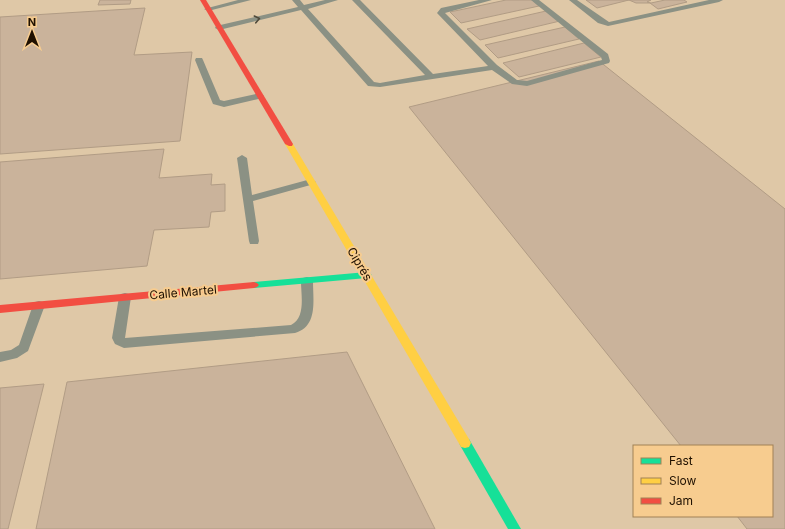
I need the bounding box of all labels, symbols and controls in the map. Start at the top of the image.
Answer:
north arrow [12,12,52,52]
text: N [28,15,36,29]
one-way arrow [254,16,260,24]
street label: Ciprés [344,244,376,284]
street label: Calle Martel [149,282,217,302]
legend [633,445,773,517]
text: Fast [669,453,693,468]
text: Slow [669,473,697,488]
text: Jam [669,493,693,508]

